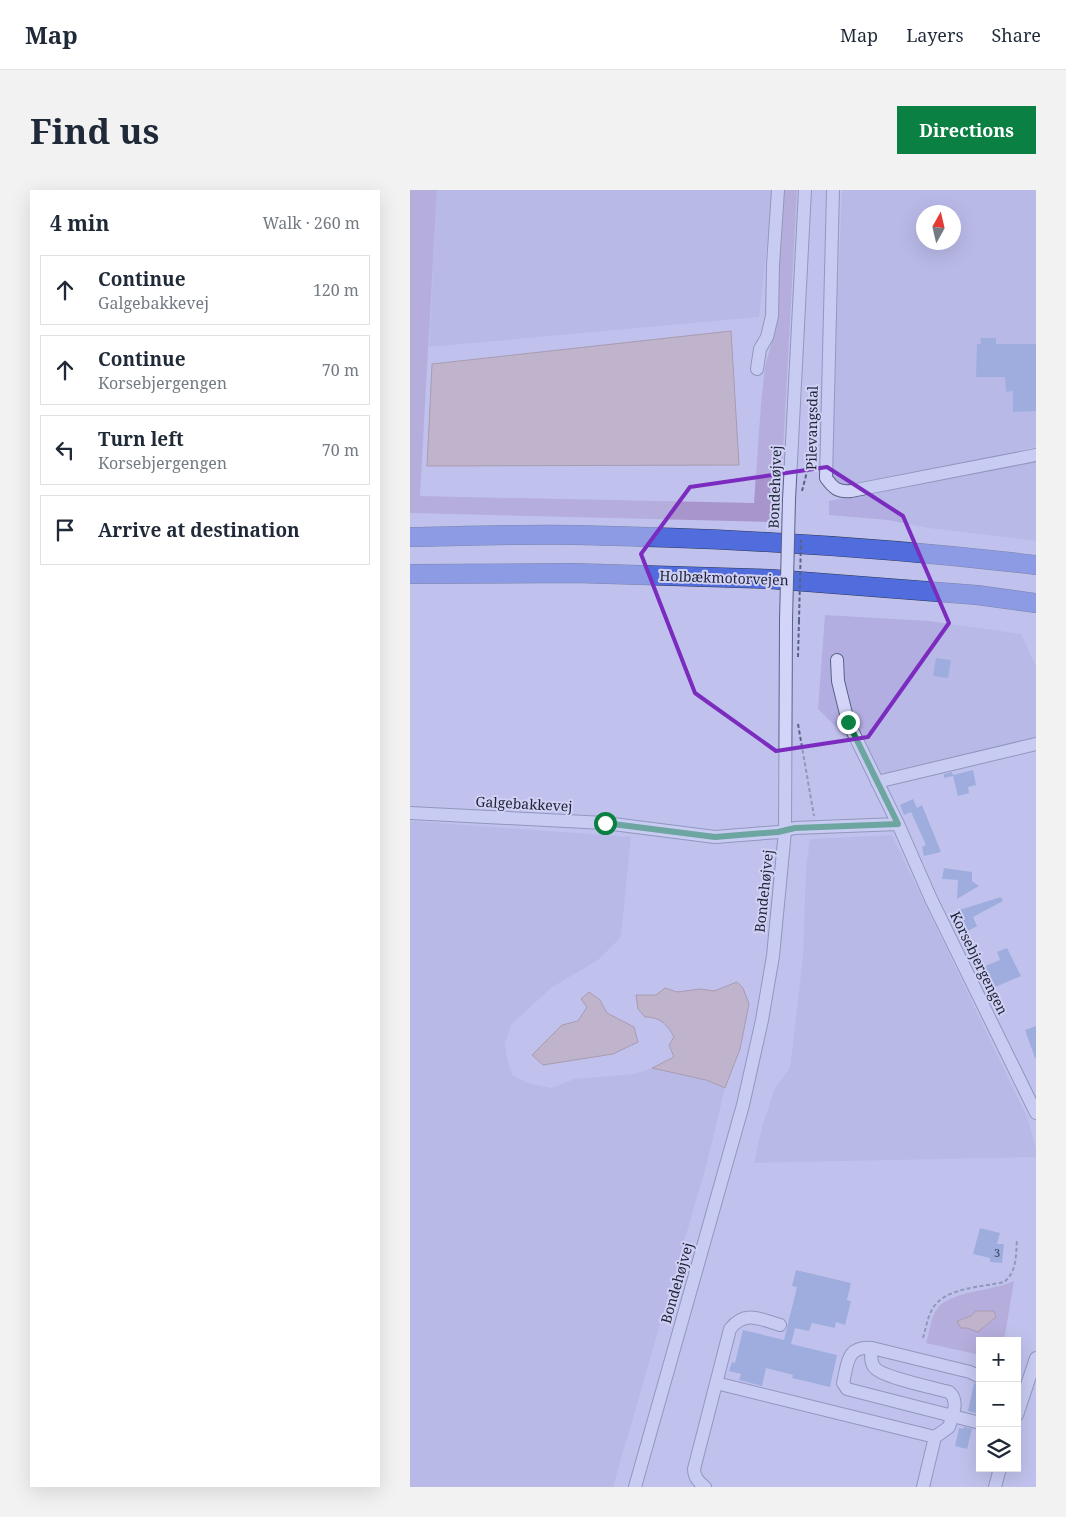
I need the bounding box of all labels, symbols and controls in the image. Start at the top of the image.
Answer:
text: Map [25,18,78,51]
text: Map [840,23,878,47]
text: Layers [906,23,964,47]
text: Share [992,23,1041,47]
button: Directions [897,106,1036,154]
text: Find us [30,107,159,154]
north arrow [916,205,961,250]
text: 4 min [50,209,109,237]
text: Walk · 260 m [263,212,360,234]
text: Continue [98,266,186,292]
icon: ahead [51,276,79,304]
text: 120 m [313,279,359,301]
text: Galgebakkevej [98,292,209,314]
text: Continue [98,346,186,372]
icon: ahead [51,356,79,384]
text: 70 m [322,359,359,381]
text: Korsebjergengen [98,372,227,394]
street label: Pilevangsdal [801,385,822,470]
text: Turn left [98,426,184,452]
icon: left [51,436,79,464]
text: 70 m [322,439,359,461]
street label: Bondehøjvej [764,445,785,529]
text: Korsebjergengen [98,452,227,474]
icon: arrive [51,516,79,544]
text: Arrive at destination [98,517,300,543]
street label: Holbækmotorvejen [659,566,789,589]
route end [837,711,860,734]
street label: Galgebakkevej [475,791,573,816]
route start [594,812,617,835]
street label: Bondehøjvej [750,849,777,933]
street label: Korsebjergengen [946,908,1013,1018]
street label: Bondehøjvej [656,1240,697,1326]
house number: 3 [994,1245,1000,1260]
map controls [976,1337,1021,1472]
button: + [976,1337,1021,1382]
button: − [976,1382,1021,1427]
button: layers [976,1427,1021,1472]

